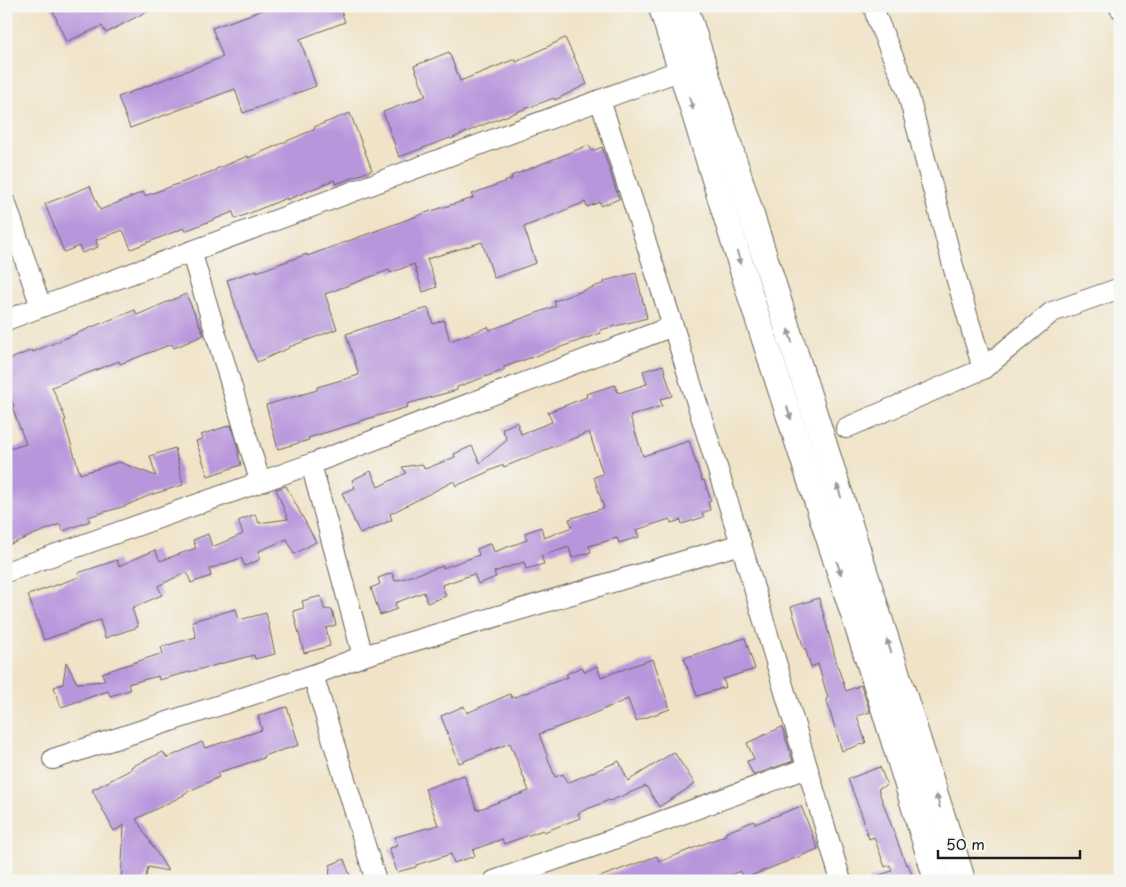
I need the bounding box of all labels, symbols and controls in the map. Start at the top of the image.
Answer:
one-way arrow [688,96,696,111]
one-way arrow [736,251,744,266]
one-way arrow [785,329,793,344]
one-way arrow [785,406,793,421]
one-way arrow [835,484,842,499]
one-way arrow [835,560,843,575]
one-way arrow [885,638,893,653]
one-way arrow [934,793,941,808]
scale bar [938,827,1081,859]
text: 50 m [946,832,985,855]

